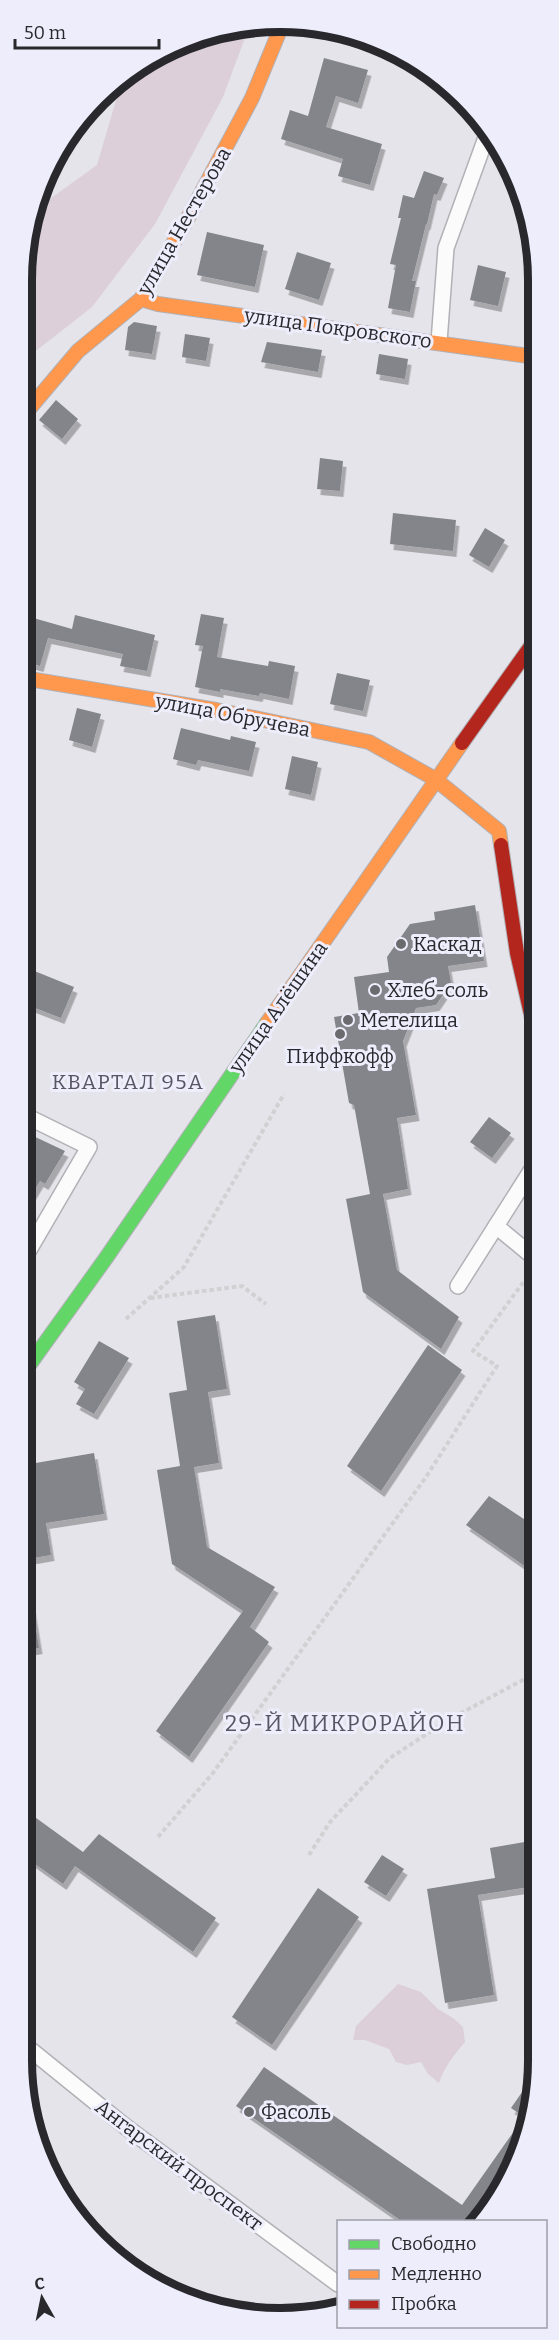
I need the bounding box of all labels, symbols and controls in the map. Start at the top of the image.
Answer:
scale bar [15,12,159,50]
text: 50 m [24,22,66,44]
street label: улица Нестерова [132,143,236,300]
street label: улица Покровского [242,303,433,353]
street label: улица Обручева [153,688,312,742]
place label: Каскад [413,932,482,956]
street label: улица Алёшина [223,936,332,1078]
marker: Каскад [394,937,408,951]
place label: Хлеб-соль [387,978,488,1002]
marker: Хлеб-соль [368,983,382,997]
place label: Метелица [360,1008,458,1032]
marker: Метелица [341,1013,355,1027]
marker: Пиффкофф [333,1027,347,1041]
place label: Пиффкофф [286,1044,394,1068]
district label: КВАРТАЛ 95А [52,1069,204,1095]
district label: 29-Й МИКРОРАЙОН [225,1710,465,1737]
street label: Ангарский проспект [91,2094,267,2236]
place label: Фасоль [261,2100,331,2124]
marker: Фасоль [242,2105,256,2119]
legend [337,2220,547,2328]
text: Свободно [391,2233,476,2255]
text: Медленно [391,2263,482,2285]
north arrow [12,2268,72,2328]
text: С [33,2274,46,2294]
text: Пробка [391,2293,457,2315]

